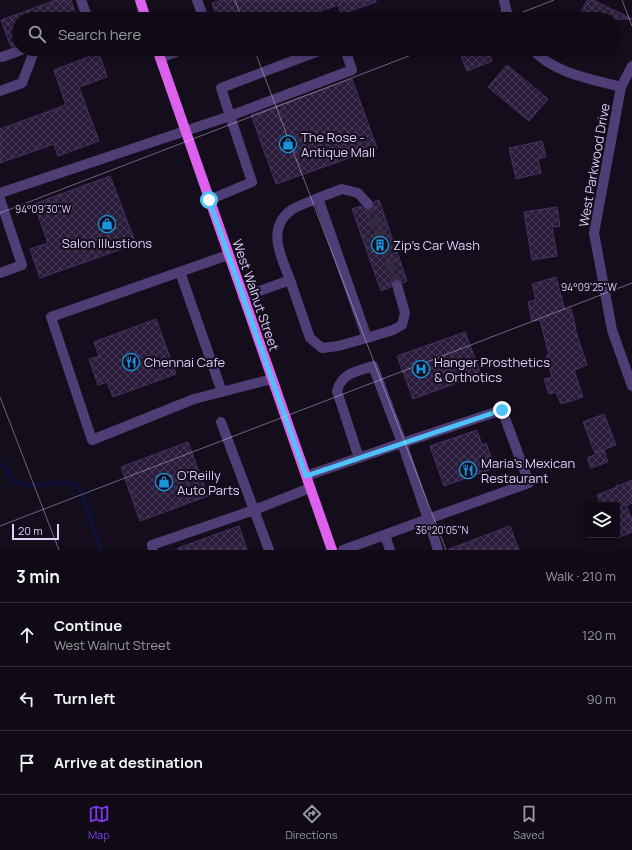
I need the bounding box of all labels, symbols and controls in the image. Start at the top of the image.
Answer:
search box [12,12,620,56]
icon: search [26,23,48,45]
text: Search here [58,24,141,45]
street label: West Parkwood Drive [574,101,614,228]
place label: The Rose - Antique Mall [301,128,375,161]
shop icon: The Rose - Antique Mall [278,134,298,154]
route start [200,191,218,209]
text: 94°09'30"W [15,202,72,216]
shop icon: Salon Illustions [97,214,117,234]
place label: Salon Illustions [62,234,152,252]
building icon: Zip's Car Wash [370,235,390,255]
place label: Zip's Car Wash [393,236,480,254]
street label: West Walnut Street [228,237,284,353]
text: 94°09'25"W [561,280,618,294]
restaurant icon: Chennai Cafe [121,352,141,372]
place label: Chennai Cafe [144,353,226,371]
place label: Hanger Prosthetics & Orthotics [434,353,550,386]
hospital icon: Hanger Prosthetics & Orthotics [411,359,431,379]
route end [493,401,511,419]
place label: Maria's Mexican Restaurant [481,454,575,487]
restaurant icon: Maria's Mexican Restaurant [458,460,478,480]
place label: O'Reilly Auto Parts [177,466,240,499]
shop icon: O'Reilly Auto Parts [154,472,174,492]
map controls [584,502,620,538]
button: layers [584,502,620,538]
scale bar [12,522,59,541]
text: 20 m [18,523,43,538]
text: 36°20'05"N [416,523,469,537]
text: 3 min [16,565,60,588]
text: Walk · 210 m [546,567,616,585]
text: Continue [54,615,122,636]
icon: ahead [16,624,38,646]
text: 120 m [582,626,616,644]
text: West Walnut Street [54,636,171,654]
icon: left [16,688,38,710]
text: Turn left [54,688,116,709]
text: 90 m [586,690,616,708]
icon: arrive [16,752,38,774]
text: Arrive at destination [54,752,203,773]
tab: Map [88,803,110,842]
tab: Directions [285,803,338,842]
tab: Saved [513,803,544,842]

